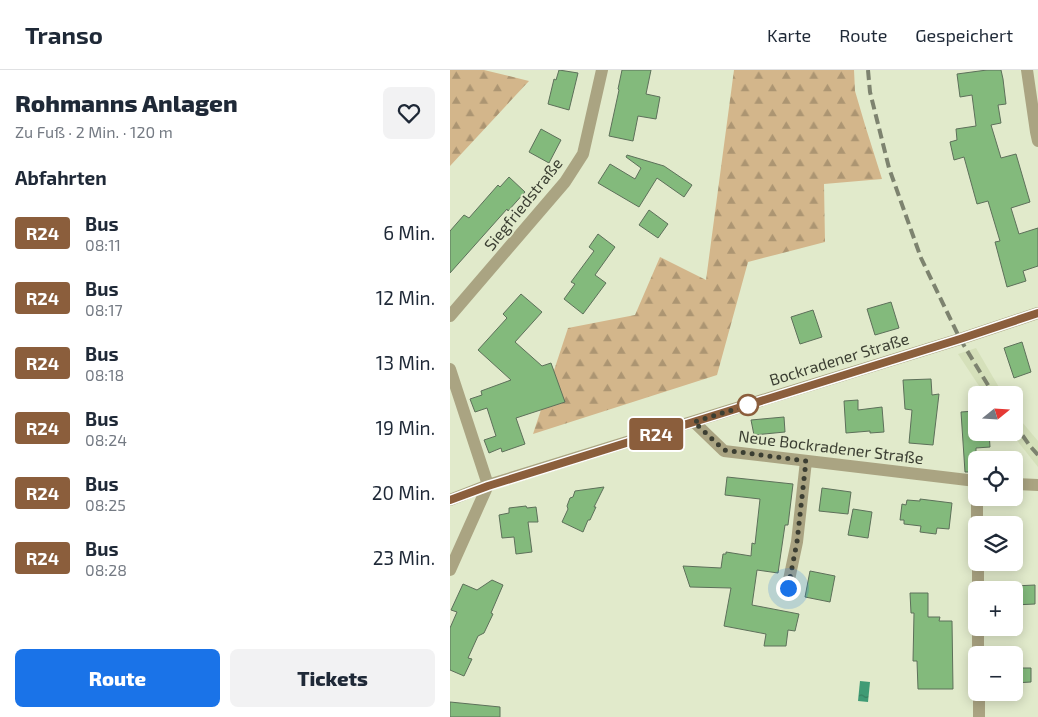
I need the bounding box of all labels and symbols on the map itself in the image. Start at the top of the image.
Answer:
street label: Siegfriedstraße [480,154,566,254]
street label: Bockradener Straße [767,328,911,389]
north arrow [968,386,1022,441]
unlabelled marker [737,394,759,416]
line badge: R24 [627,418,685,450]
street label: Neue Bockradener Straße [737,426,925,467]
your location [776,576,801,601]

